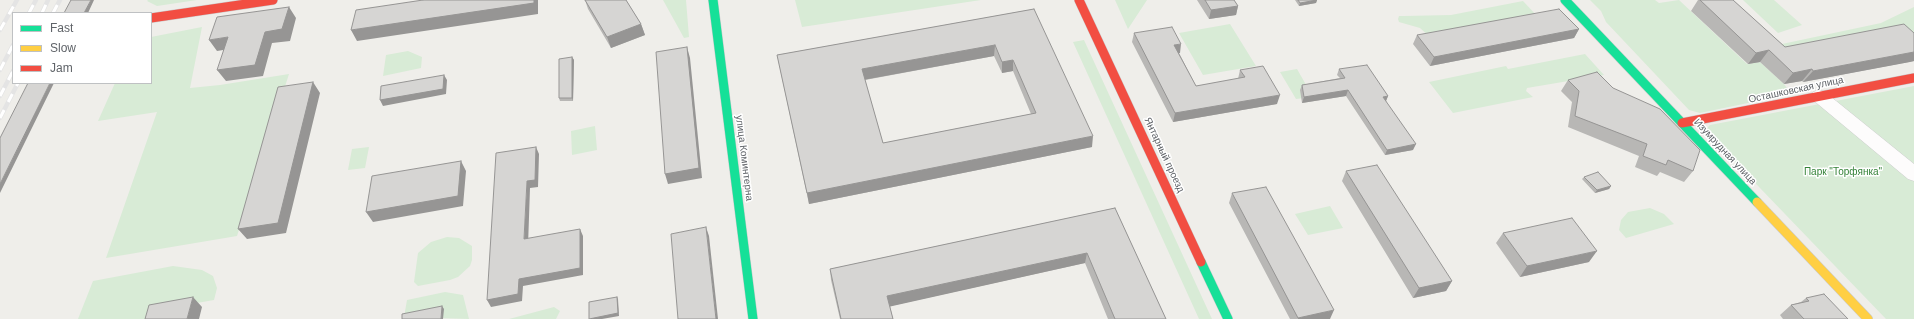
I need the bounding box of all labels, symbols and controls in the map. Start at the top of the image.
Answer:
legend [12,12,152,84]
text: Fast [50,21,73,35]
text: Slow [50,41,76,55]
text: Jam [50,61,73,75]
street label: Осташковская улица [1747,74,1845,106]
street label: улица Коминтерна [733,114,755,202]
street label: Янтарный проезд [1141,116,1187,194]
street label: Изумрудная улица [1691,116,1759,188]
park label: Парк "Торфянка" [1804,166,1882,178]

